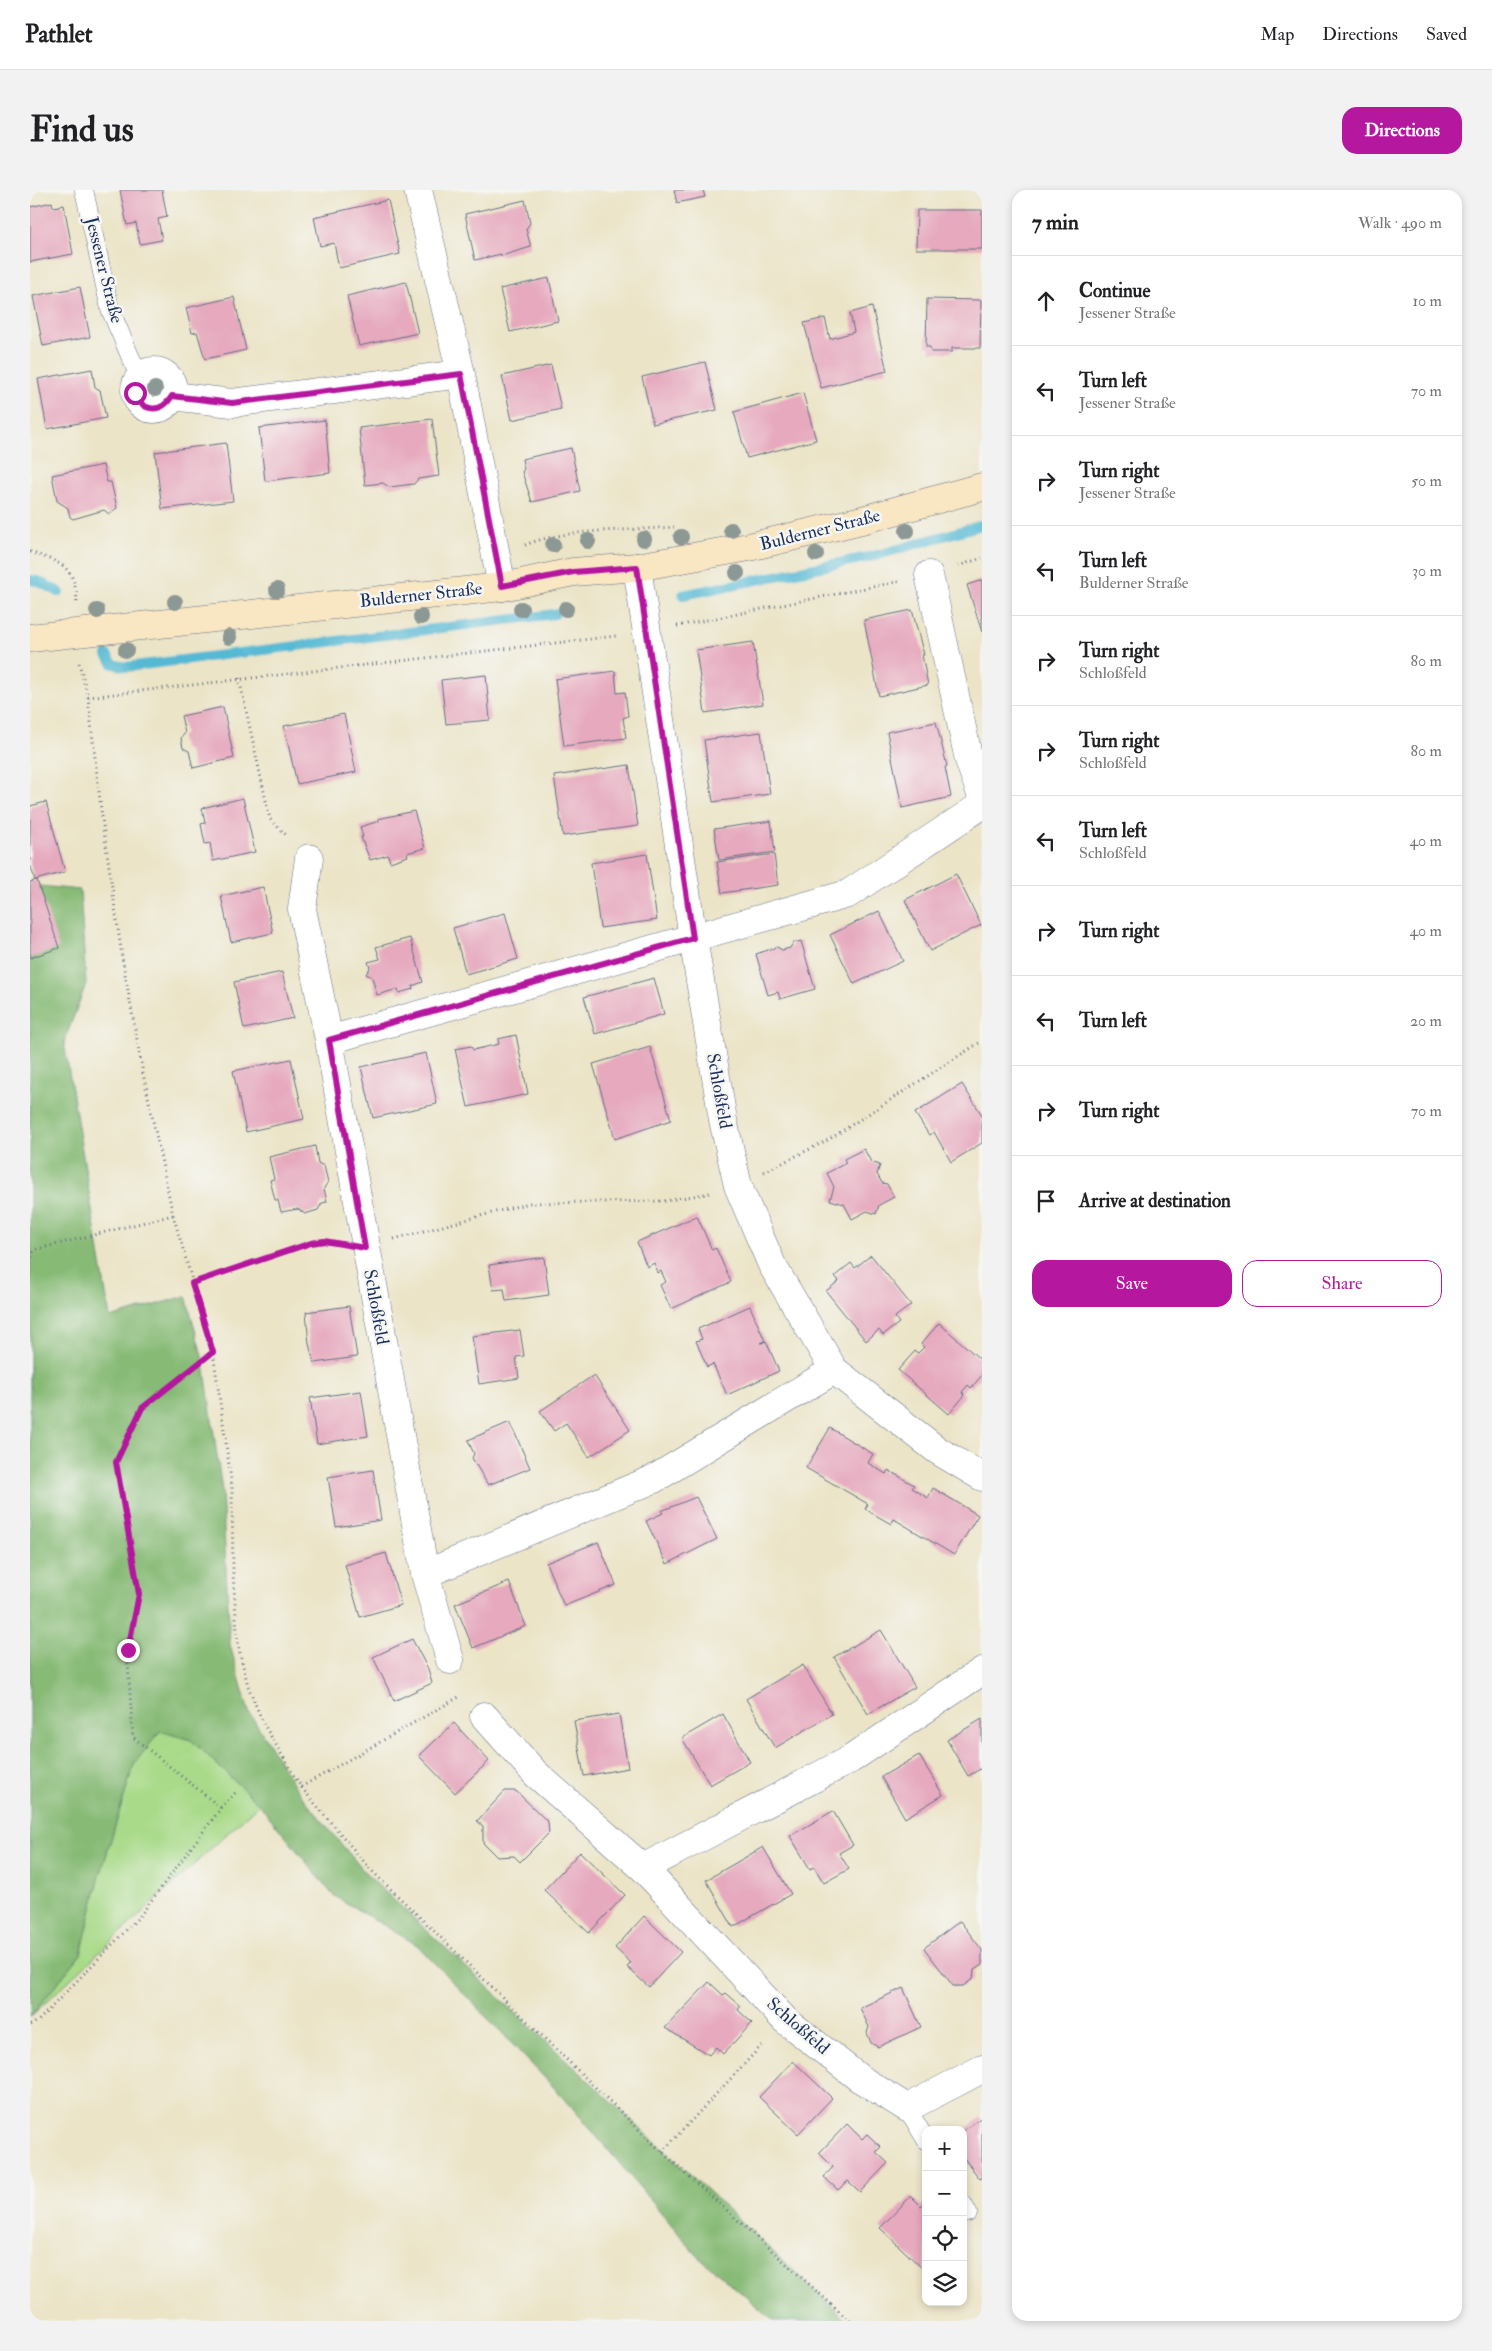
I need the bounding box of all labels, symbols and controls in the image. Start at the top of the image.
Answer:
text: Pathlet [25,19,93,50]
text: Map [1261,23,1294,46]
text: Directions [1322,23,1398,46]
text: Saved [1426,23,1467,46]
button: Directions [1342,107,1462,154]
text: Find us [30,108,134,152]
text: 7 min [1032,209,1079,236]
street label: Jessener Straße [79,213,128,326]
text: Walk · 490 m [1358,213,1442,233]
text: Continue [1079,279,1150,303]
icon: ahead [1032,287,1060,315]
text: 10 m [1412,291,1442,311]
text: Jessener Straße [1079,303,1176,323]
text: Turn left [1079,369,1147,393]
icon: left [1032,377,1060,405]
text: 70 m [1411,381,1442,401]
route start [124,382,147,405]
text: Jessener Straße [1079,393,1176,413]
text: Turn right [1079,459,1159,483]
icon: right [1032,467,1060,495]
text: 50 m [1411,471,1442,491]
text: Jessener Straße [1079,483,1176,503]
street label: Bulderner Straße [757,504,883,556]
text: Turn left [1079,549,1147,573]
icon: left [1032,557,1060,585]
text: 30 m [1412,561,1442,581]
text: Bulderner Straße [1079,573,1189,593]
street label: Bulderner Straße [359,577,484,613]
text: Turn right [1079,639,1159,663]
icon: right [1032,647,1060,675]
text: 80 m [1411,651,1442,671]
text: Schloßfeld [1079,663,1147,683]
text: Turn right [1079,729,1159,753]
icon: right [1032,737,1060,765]
text: 80 m [1411,741,1442,761]
text: Schloßfeld [1079,753,1147,773]
text: Turn left [1079,819,1147,843]
icon: left [1032,827,1060,855]
text: 40 m [1409,831,1442,851]
text: Schloßfeld [1079,843,1147,863]
icon: right [1032,917,1060,945]
text: Turn right [1079,919,1159,943]
text: 40 m [1409,921,1442,941]
icon: left [1032,1007,1060,1035]
text: Turn left [1079,1009,1147,1033]
text: 20 m [1410,1011,1442,1031]
street label: Schloßfeld [701,1052,737,1131]
icon: right [1032,1097,1060,1125]
text: Turn right [1079,1099,1159,1123]
text: 70 m [1411,1101,1442,1121]
icon: arrive [1032,1187,1060,1215]
text: Arrive at destination [1079,1189,1231,1213]
button: Save [1032,1260,1232,1307]
button: Share [1242,1260,1442,1307]
street label: Schloßfeld [358,1268,394,1347]
route end [117,1639,140,1662]
street label: Schloßfeld [762,1992,834,2060]
map controls [922,2126,967,2306]
button: + [922,2126,967,2171]
button: − [922,2171,967,2216]
button: locate [922,2216,967,2261]
button: layers [922,2261,967,2306]

